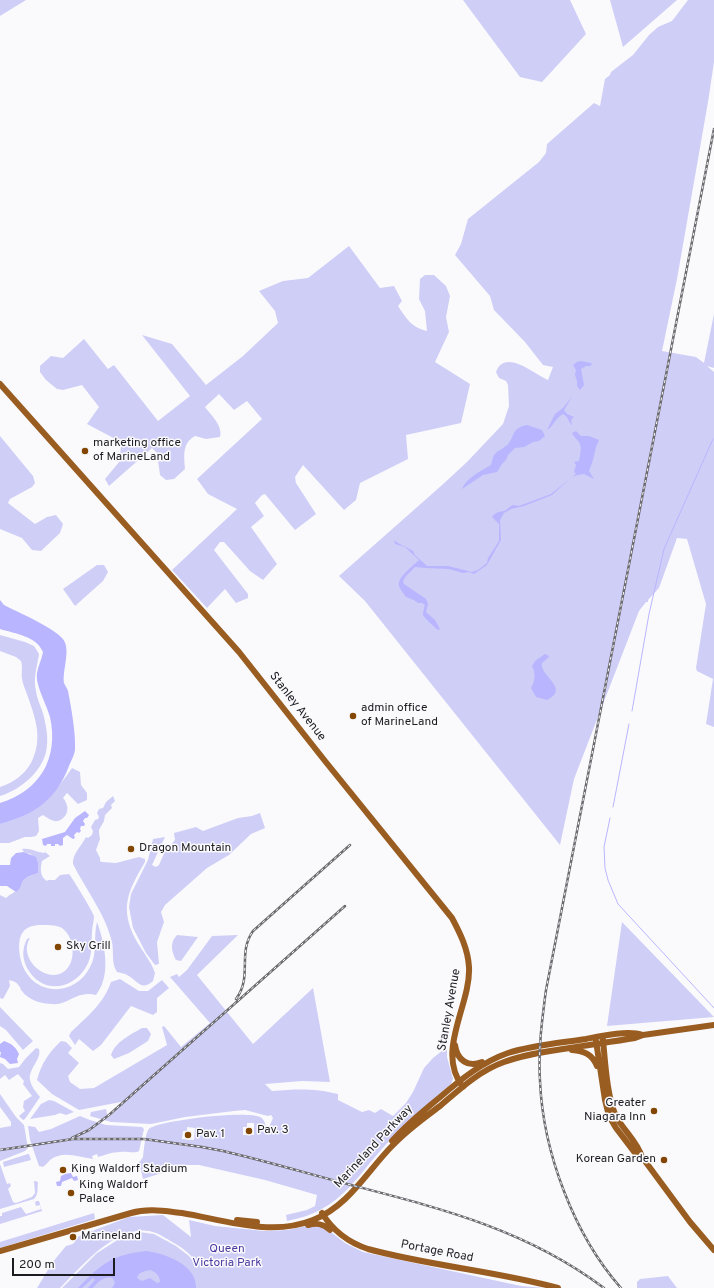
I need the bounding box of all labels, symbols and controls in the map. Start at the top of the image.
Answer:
place label: marketing office of MarineLand [93,437,181,465]
marker: marketing office of MarineLand [80,446,90,456]
street label: Stanley Avenue [266,670,328,744]
place label: admin office of MarineLand [361,702,438,730]
marker: admin office of MarineLand [348,711,358,721]
place label: Dragon Mountain [139,842,231,856]
marker: Dragon Mountain [126,844,136,854]
place label: Sky Grill [66,940,111,954]
marker: Sky Grill [53,942,63,952]
street label: Stanley Avenue [436,968,464,1052]
place label: Greater Niagara Inn [584,1097,646,1125]
street label: Marineland Parkway [332,1102,416,1192]
marker: Greater Niagara Inn [649,1106,659,1116]
place label: Pav. 3 [257,1124,289,1138]
marker: Pav. 3 [244,1126,254,1136]
place label: Pav. 1 [196,1128,225,1142]
marker: Pav. 1 [183,1130,193,1140]
place label: Korean Garden [576,1153,656,1167]
marker: Korean Garden [659,1155,669,1165]
place label: King Waldorf Stadium [71,1163,187,1177]
marker: King Waldorf Stadium [58,1165,68,1175]
place label: King Waldorf Palace [79,1179,148,1207]
marker: King Waldorf Palace [66,1188,76,1198]
place label: Marineland [81,1230,141,1244]
marker: Marineland [68,1232,78,1242]
street label: Portage Road [399,1238,475,1266]
park label: Queen Victoria Park [192,1243,262,1271]
scale bar [14,1250,117,1276]
text: 200 m [19,1257,55,1273]

